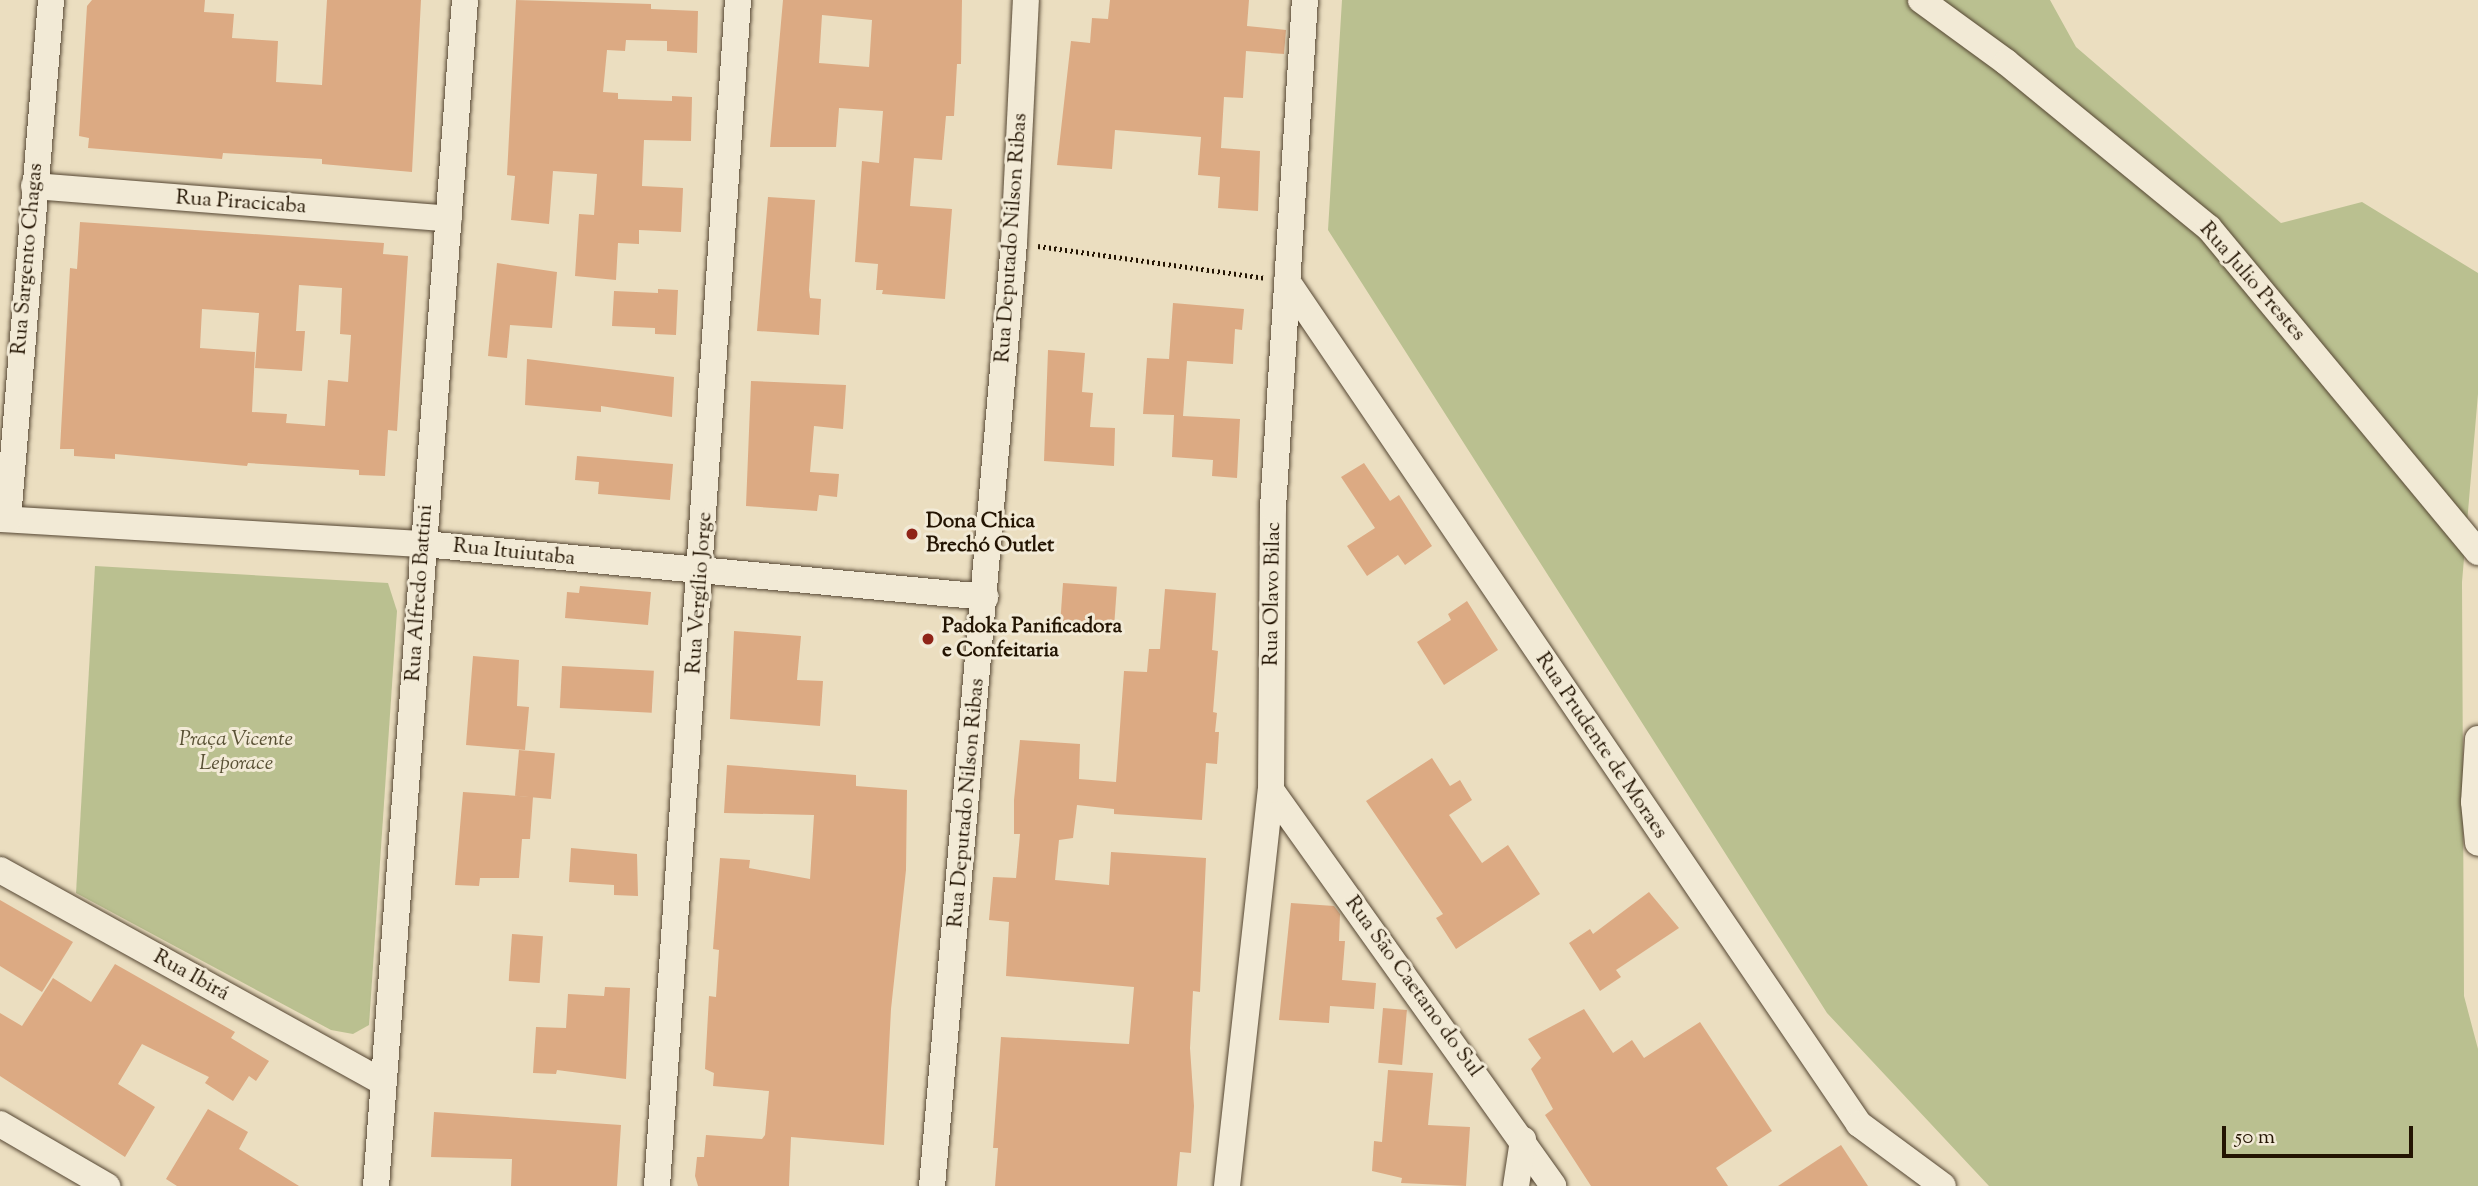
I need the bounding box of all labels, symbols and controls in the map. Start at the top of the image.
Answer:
street label: Rua Deputado Nilson Ribas [991,112,1033,364]
street label: Rua Sargento Chagas [7,162,49,356]
street label: Rua Piracicaba [175,186,307,220]
street label: Rua Julio Prestes [2194,217,2310,347]
street label: Rua Alfredo Battini [401,504,439,682]
place label: Dona Chica Brechó Outlet [926,509,1054,559]
street label: Rua Vergílio Jorge [682,511,718,675]
street label: Rua Olavo Bilac [1259,522,1287,666]
marker: Dona Chica Brechó Outlet [904,526,920,542]
street label: Rua Ituiutaba [452,534,576,572]
place label: Padoka Panificadora e Confeitaria [942,614,1122,664]
marker: Padoka Panificadora e Confeitaria [920,631,936,647]
street label: Rua Prudente de Moraes [1529,648,1673,844]
street label: Rua Deputado Nilson Ribas [944,677,990,929]
park label: Praça Vicente Leporace [179,727,293,777]
street label: Rua São Caetano do Sul [1339,892,1487,1082]
street label: Rua Ibirá [149,945,233,1007]
scale bar [2226,1112,2417,1156]
text: 50 m [2235,1123,2275,1153]

